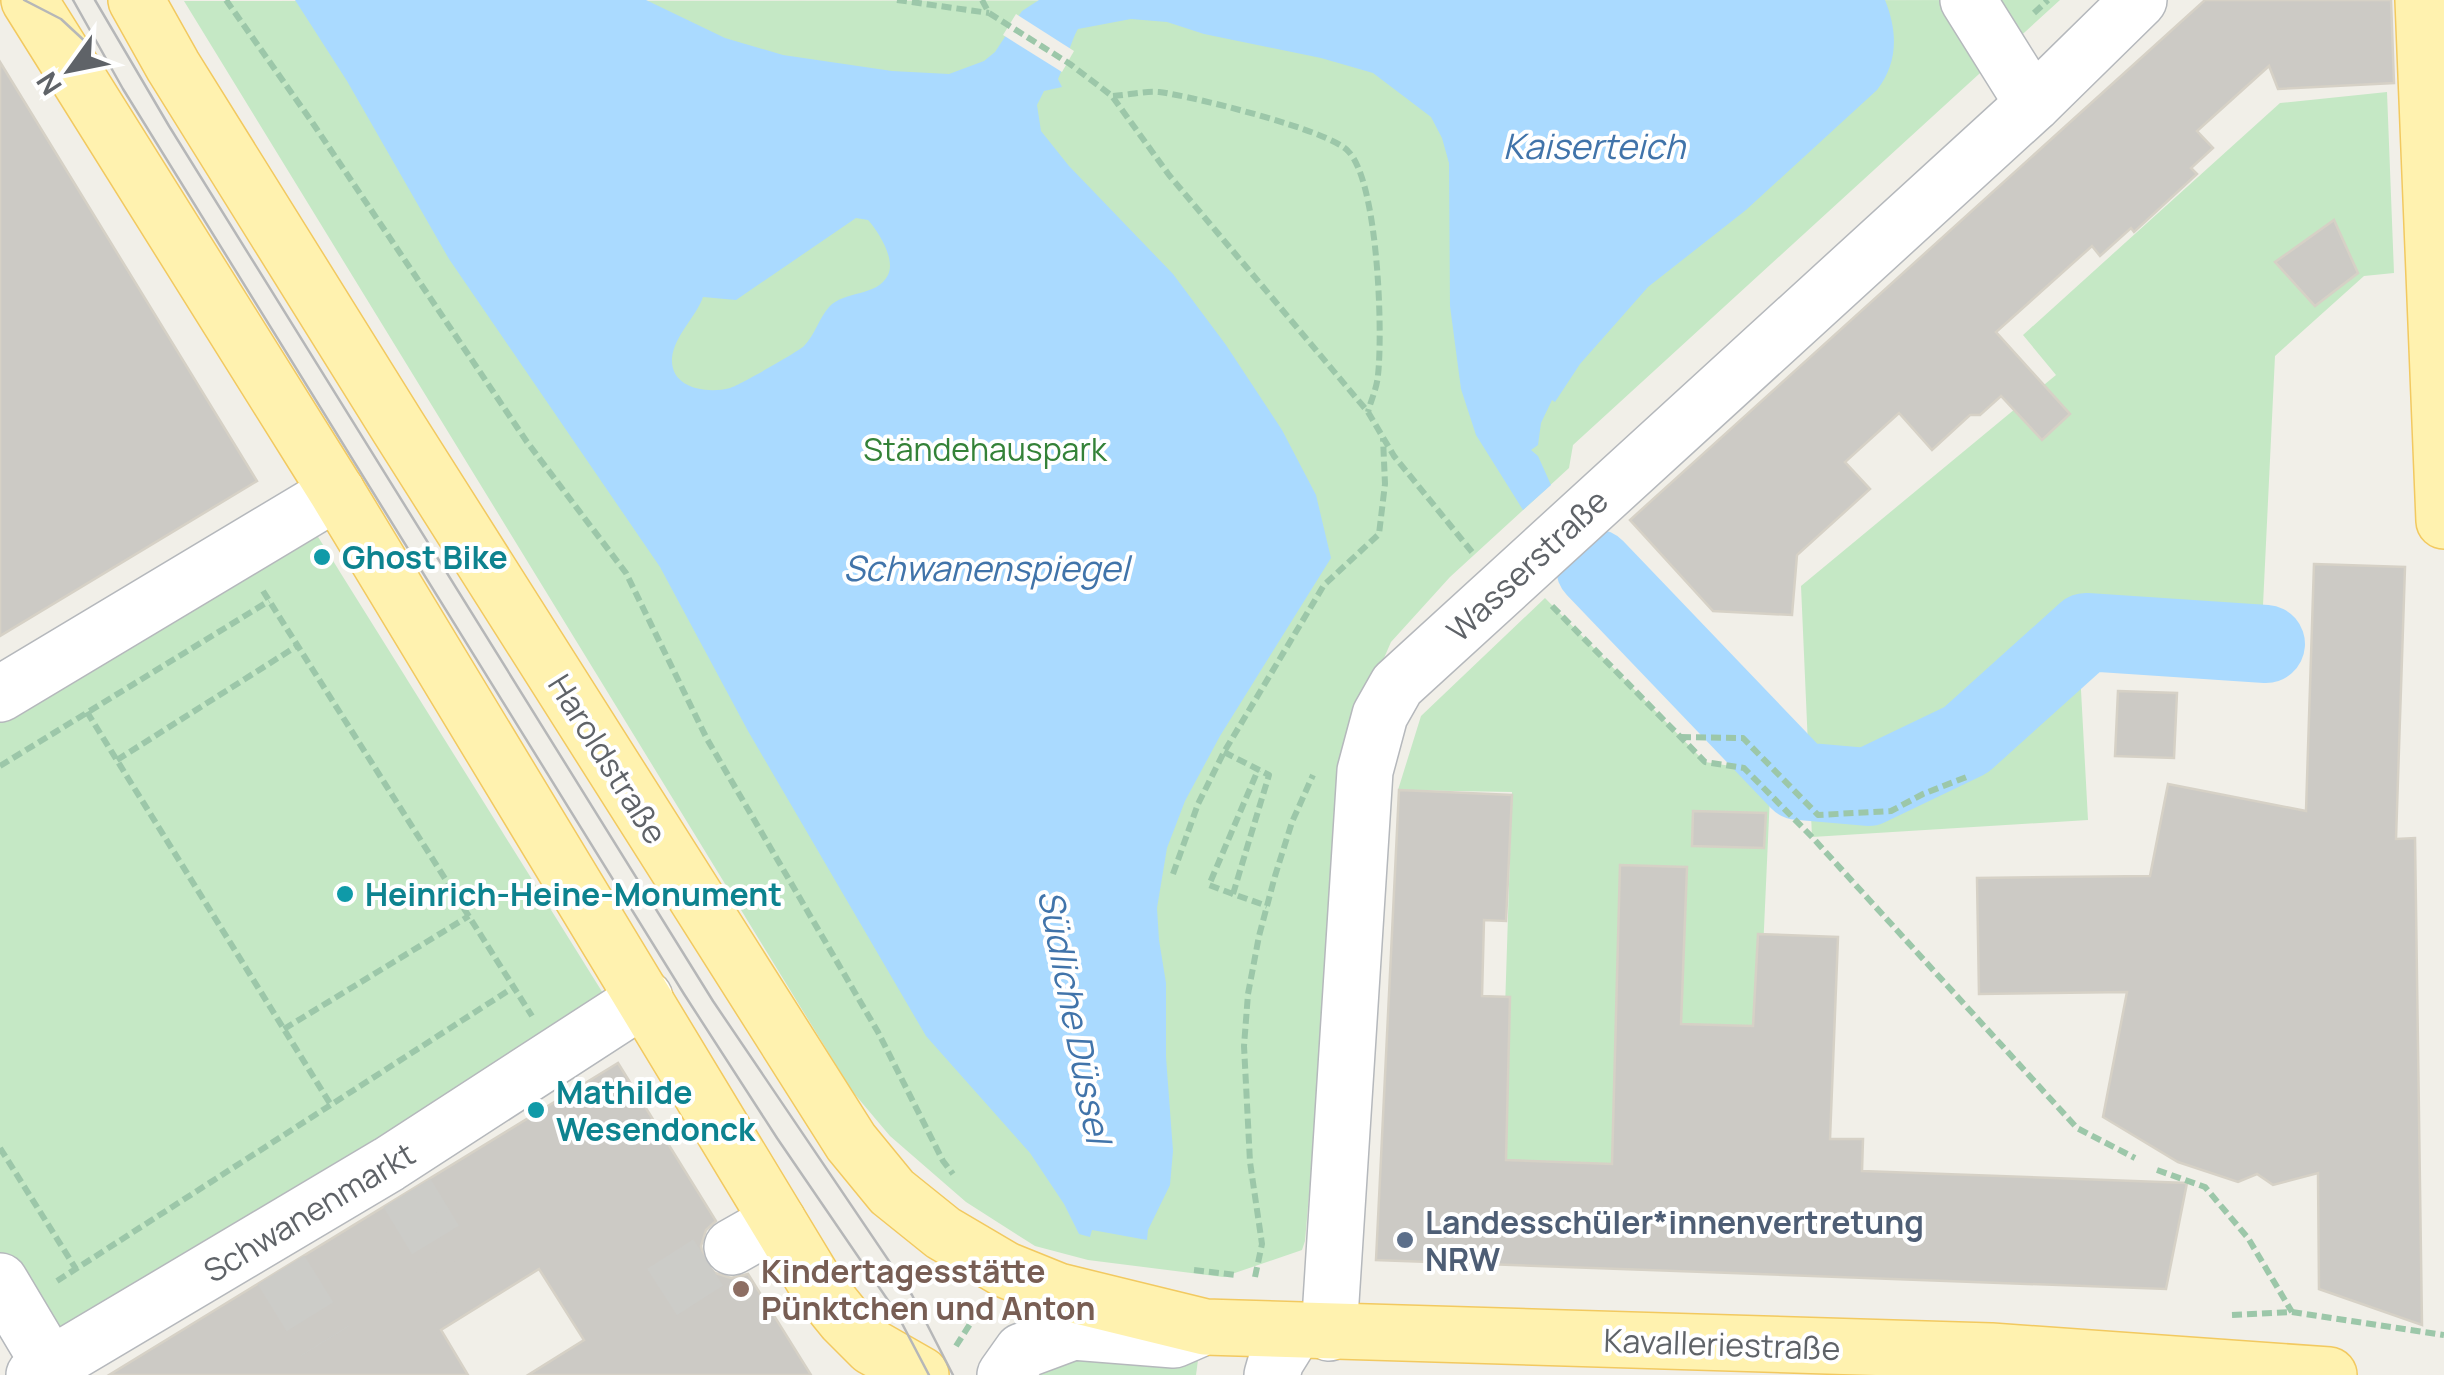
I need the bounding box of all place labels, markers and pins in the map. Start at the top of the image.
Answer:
place label: Ghost Bike [342,535,508,579]
marker: Ghost Bike [311,546,333,568]
place label: Heinrich-Heine-Monument [365,872,782,916]
marker: Heinrich-Heine-Monument [334,883,356,905]
place label: Mathilde Wesendonck [556,1070,756,1151]
marker: Mathilde Wesendonck [525,1099,547,1121]
place label: Landesschüler*innenvertretung NRW [1425,1200,1924,1281]
marker: Landesschüler*innenvertretung NRW [1394,1229,1416,1251]
place label: Kindertagesstätte Pünktchen und Anton [761,1249,1095,1330]
marker: Kindertagesstätte Pünktchen und Anton [730,1278,752,1300]

